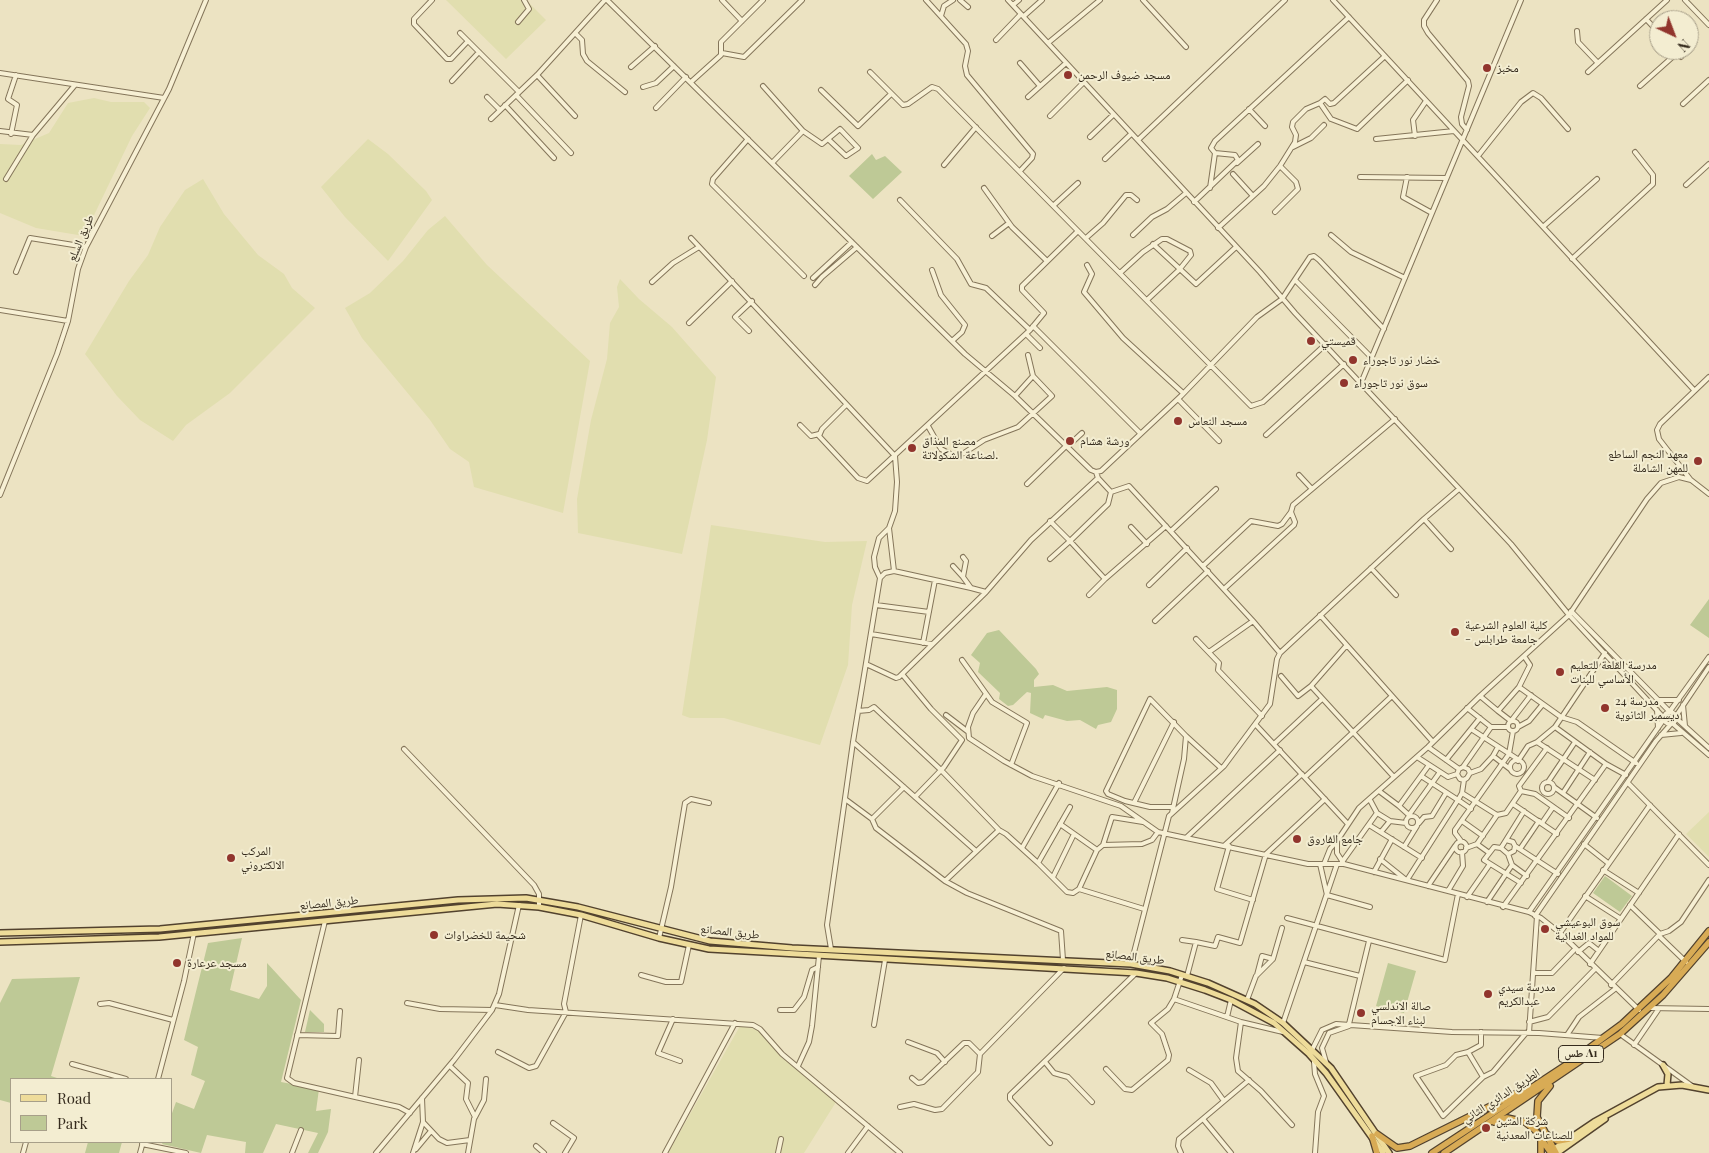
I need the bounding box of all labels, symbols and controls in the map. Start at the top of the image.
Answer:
north arrow [1649,10,1699,60]
text: N [1674,35,1694,56]
place label: مخبز [1497,61,1519,75]
marker: مخبز [1481,62,1493,74]
place label: مسجد ضيوف الرحمن [1078,68,1170,82]
marker: مسجد ضيوف الرحمن [1062,69,1074,81]
street label: طريق السلع [65,212,97,264]
place label: قميستي [1321,334,1356,348]
marker: قميستي [1305,335,1317,347]
place label: خضار نور تاجوراء [1363,353,1440,367]
marker: خضار نور تاجوراء [1347,354,1359,366]
place label: سوق نور تاجوراء [1354,376,1428,390]
marker: سوق نور تاجوراء [1338,377,1350,389]
place label: مسجد النعاس [1188,414,1247,428]
marker: مسجد النعاس [1172,415,1184,427]
place label: مصنع المذاق لصناعة الشكولاتة. [922,434,998,462]
place label: ورشة هشام [1080,434,1130,448]
marker: ورشة هشام [1064,435,1076,447]
marker: مصنع المذاق لصناعة الشكولاتة. [906,442,918,454]
place label: معهد النجم الساطع للمهن الشاملة [1608,447,1688,475]
marker: معهد النجم الساطع للمهن الشاملة [1692,455,1704,467]
place label: كلية العلوم الشرعية - جامعة طرابلس [1465,618,1547,646]
marker: كلية العلوم الشرعية - جامعة طرابلس [1449,626,1461,638]
place label: مدرسة القلعة للتعليم الأساسي للبنات [1570,658,1657,686]
marker: مدرسة القلعة للتعليم الأساسي للبنات [1554,666,1566,678]
place label: مدرسة 24 ديسمبر الثانوية [1615,694,1680,722]
marker: مدرسة 24 ديسمبر الثانوية [1599,702,1611,714]
place label: جامع الفاروق [1307,832,1363,846]
marker: جامع الفاروق [1291,833,1303,845]
place label: المركب الالكتروني [241,844,284,872]
marker: المركب الالكتروني [225,852,237,864]
street label: طريق المصانع [299,893,359,913]
place label: سوق البوعيشي للمواد الغدائية [1555,915,1620,943]
street label: طريق المصانع [700,922,760,942]
marker: سوق البوعيشي للمواد الغدائية [1539,923,1551,935]
place label: شحيمة للخضراوات [444,928,526,942]
marker: شحيمة للخضراوات [428,929,440,941]
street label: طريق المصانع [1105,946,1165,968]
place label: مسجد عرعارة [187,956,247,970]
marker: مسجد عرعارة [171,957,183,969]
place label: مدرسة سيدي عبدالكريم [1498,980,1555,1008]
marker: مدرسة سيدي عبدالكريم [1482,988,1494,1000]
place label: صالة الاندلسي لبناء الاجسام [1371,999,1431,1027]
marker: صالة الاندلسي لبناء الاجسام [1355,1007,1367,1019]
road number: طس A1 [1558,1046,1604,1062]
street label: الطريق الدائري الثاني [1460,1066,1542,1126]
legend [10,1078,172,1143]
text: Road [57,1088,91,1108]
text: Park [57,1113,88,1133]
place label: شركة المتين للصناعات المعدنية [1496,1114,1573,1142]
marker: شركة المتين للصناعات المعدنية [1480,1122,1492,1134]

